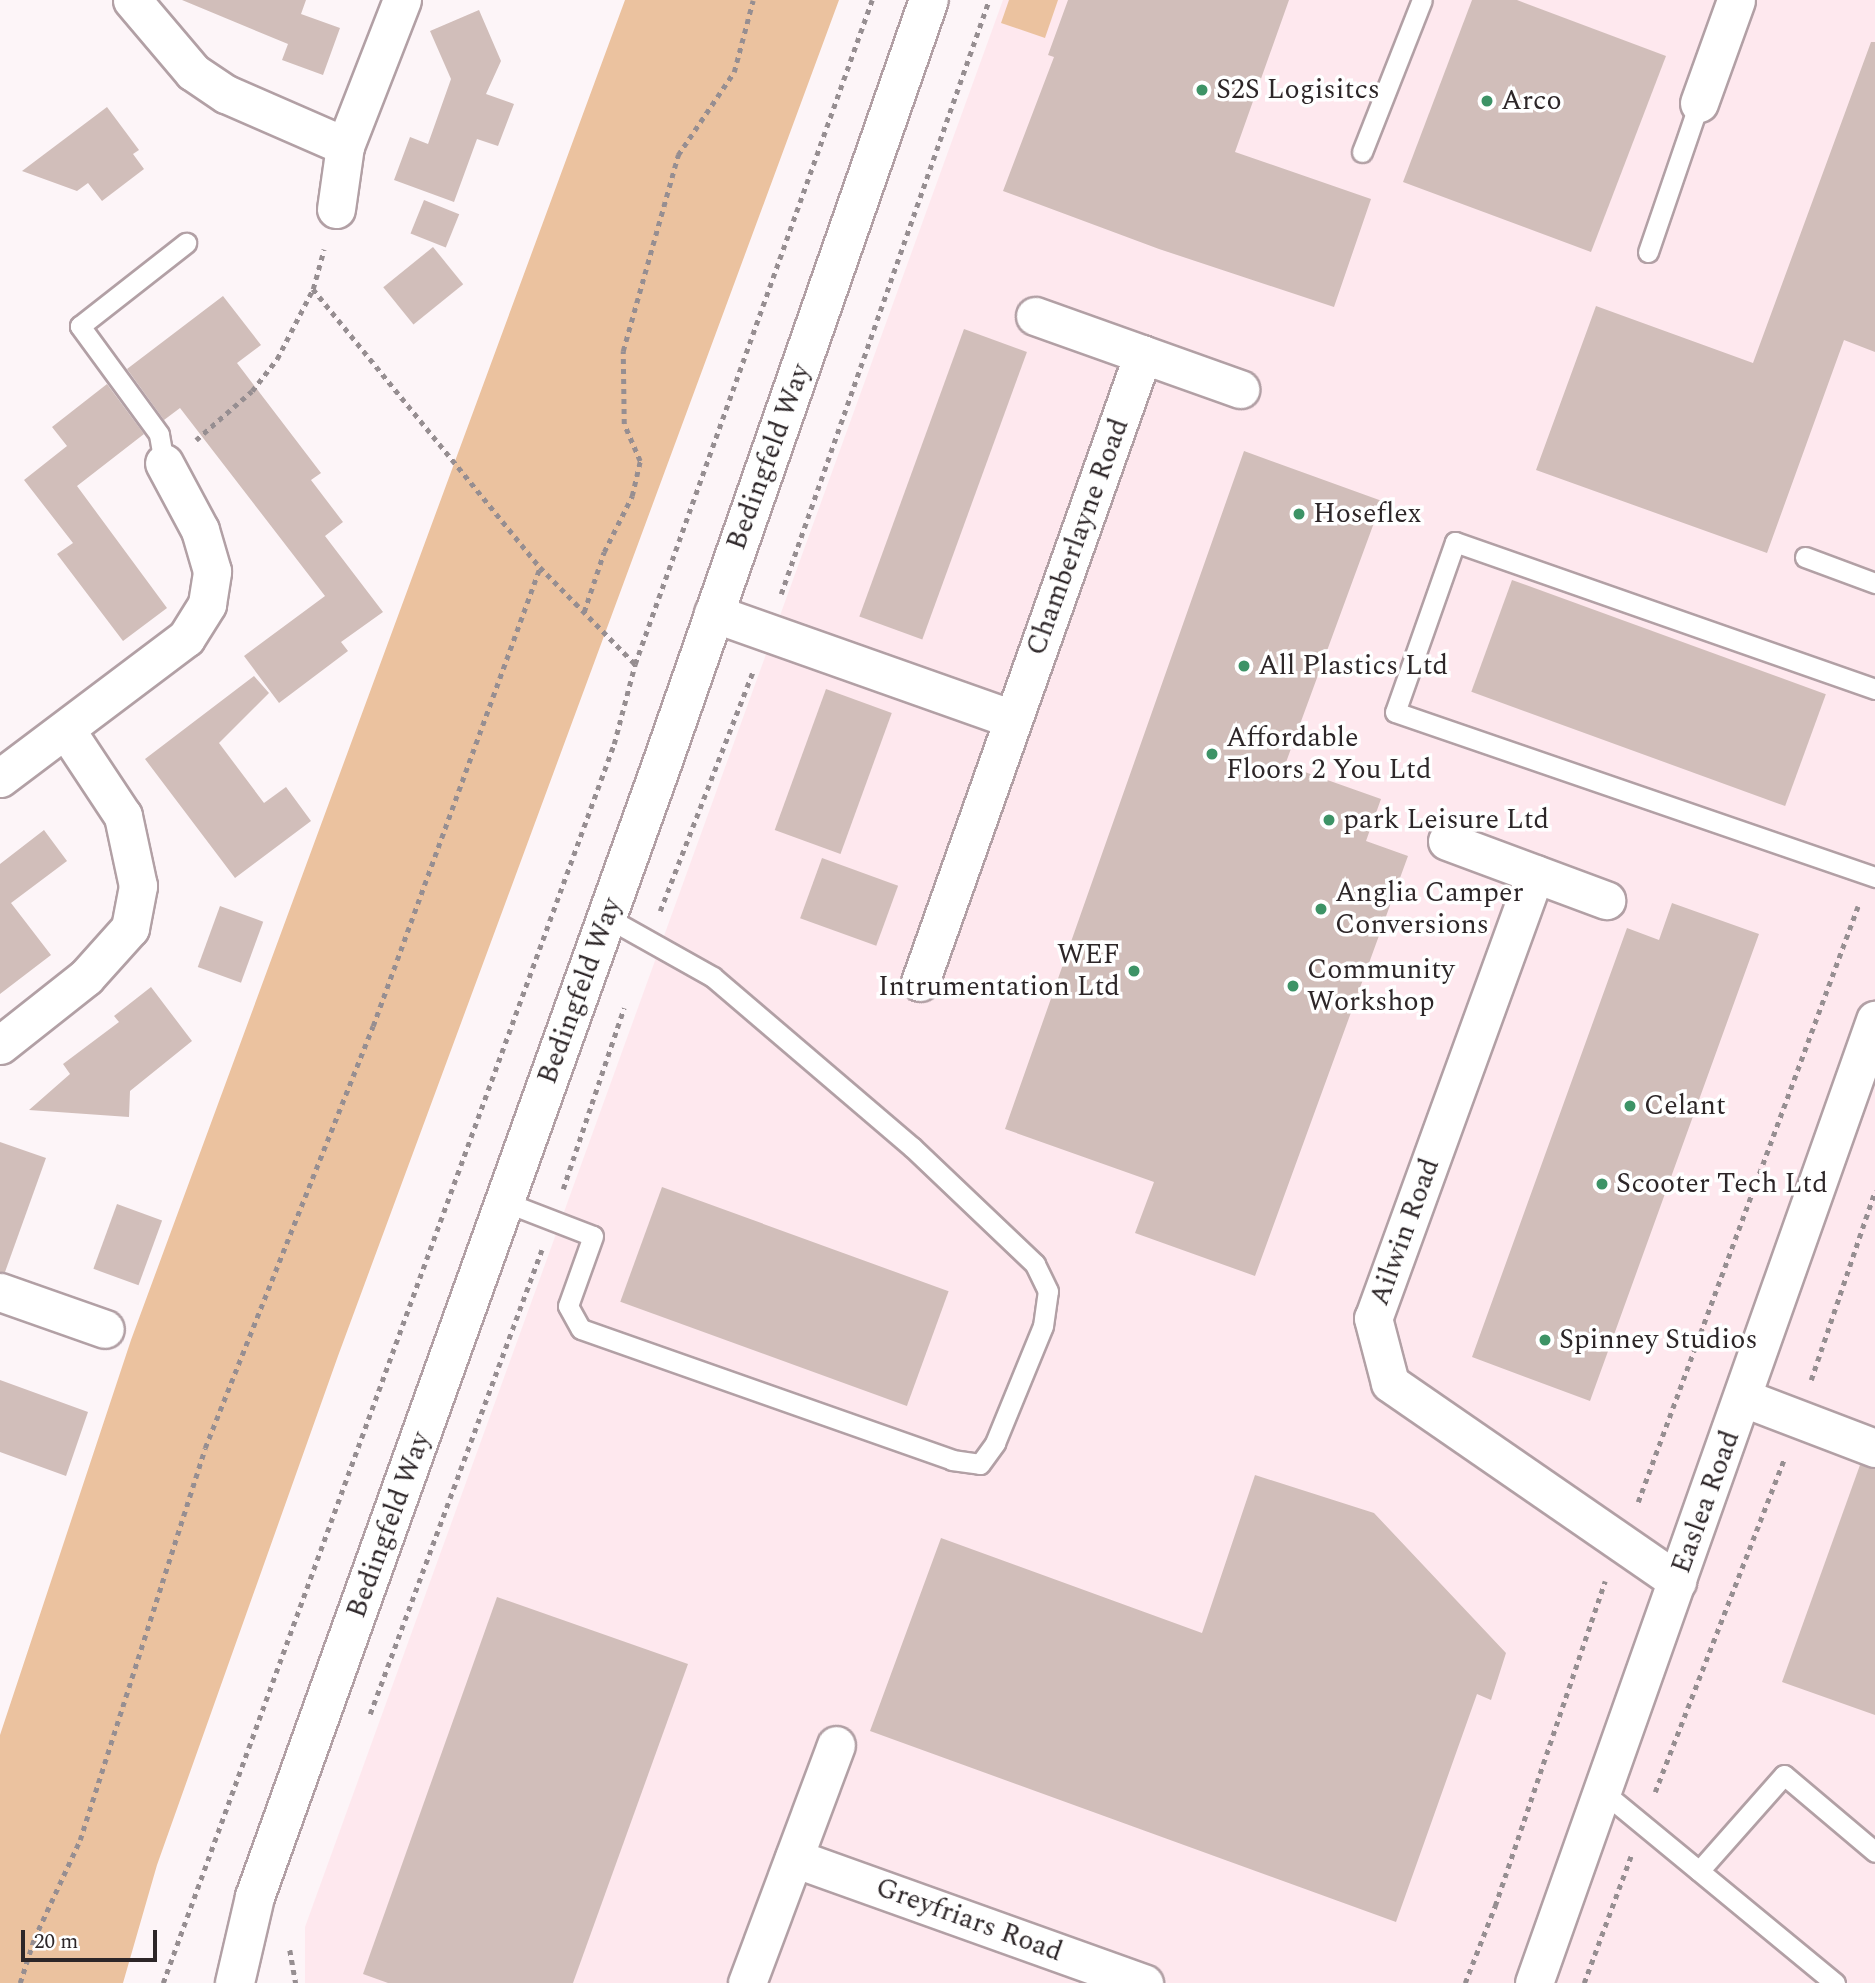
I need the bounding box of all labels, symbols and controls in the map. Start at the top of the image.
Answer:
place label: S2S Logisitcs [1216,73,1380,107]
marker: S2S Logisitcs [1194,82,1210,98]
place label: Arco [1501,84,1562,118]
marker: Arco [1479,93,1495,109]
street label: Bedingfeld Way [720,359,818,555]
street label: Chamberlayne Road [1020,414,1136,660]
place label: Hoseflex [1313,497,1421,531]
marker: Hoseflex [1291,506,1307,522]
place label: All Plastics Ltd [1258,649,1448,683]
marker: All Plastics Ltd [1236,658,1252,674]
place label: Affordable Floors 2 You Ltd [1226,721,1432,787]
marker: Affordable Floors 2 You Ltd [1204,746,1220,762]
place label: park Leisure Ltd [1343,803,1549,837]
marker: park Leisure Ltd [1321,812,1337,828]
place label: Anglia Camper Conversions [1335,876,1524,942]
street label: Bedingfeld Way [531,893,629,1089]
marker: Anglia Camper Conversions [1313,901,1329,917]
place label: WEF Intrumentation Ltd [878,938,1120,1004]
place label: Community Workshop [1307,953,1455,1019]
marker: WEF Intrumentation Ltd [1126,963,1142,979]
marker: Community Workshop [1285,978,1301,994]
place label: Celant [1644,1089,1726,1123]
marker: Celant [1622,1098,1638,1114]
street label: Ailwin Road [1363,1154,1447,1310]
place label: Scooter Tech Ltd [1616,1167,1828,1201]
marker: Scooter Tech Ltd [1594,1176,1610,1192]
place label: Spinney Studios [1559,1323,1757,1357]
marker: Spinney Studios [1537,1332,1553,1348]
street label: Easlea Road [1665,1426,1747,1578]
street label: Bedingfeld Way [340,1427,438,1623]
street label: Greyfriars Road [871,1871,1067,1969]
scale bar [24,1916,161,1960]
text: 20 m [34,1926,78,1958]

